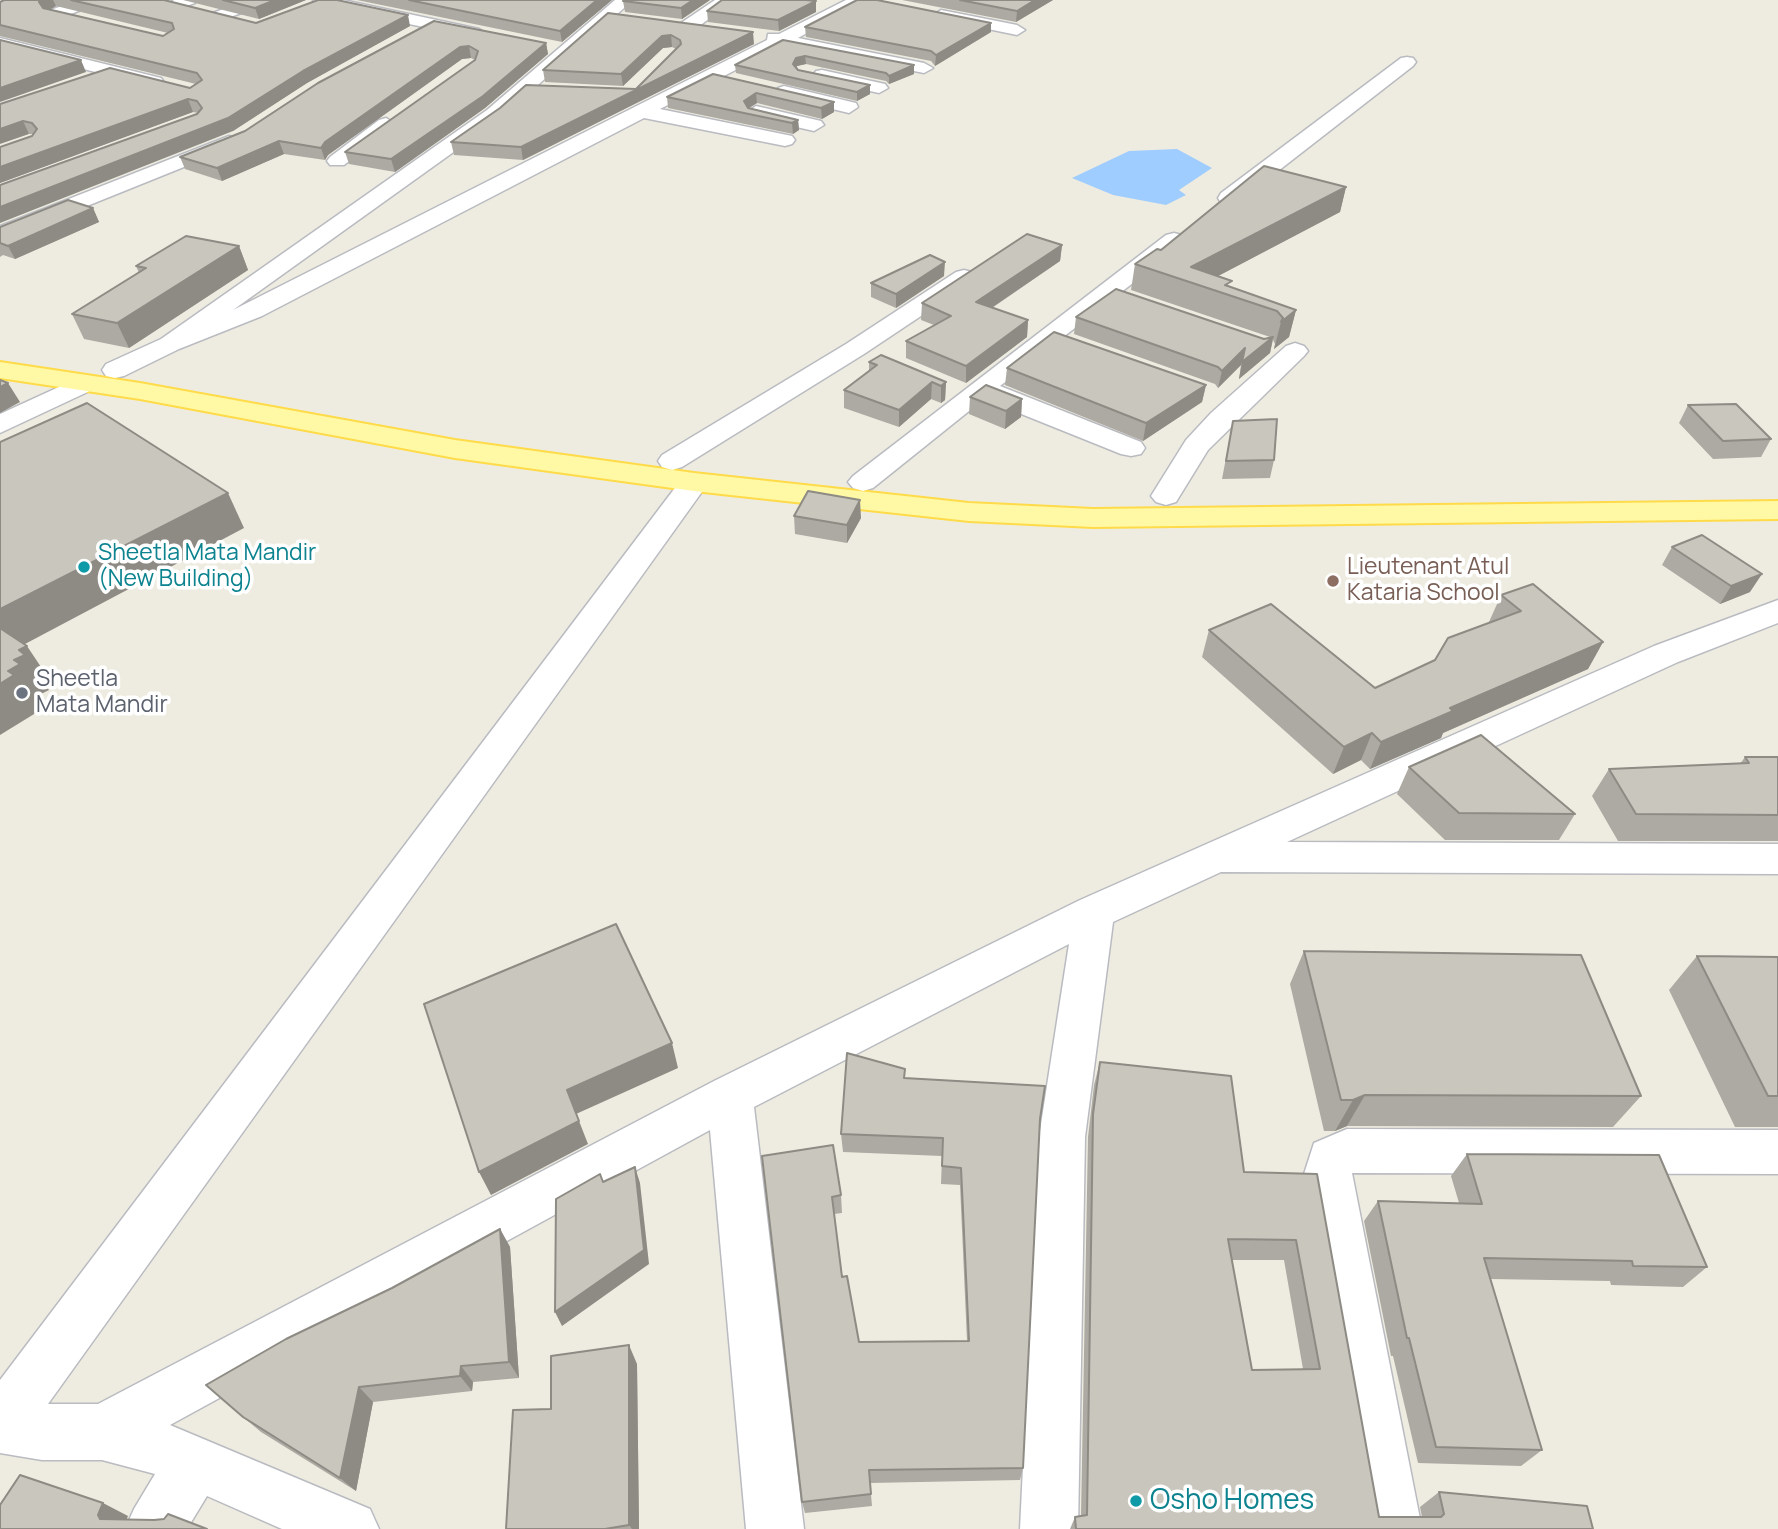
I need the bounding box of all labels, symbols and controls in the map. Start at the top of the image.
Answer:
place label: Sheetla Mata Mandir (New Building) [98,540,316,594]
place label: Lieutenant Atul Kataria School [1347,554,1509,608]
marker: Sheetla Mata Mandir (New Building) [76,559,92,575]
marker: Lieutenant Atul Kataria School [1325,573,1341,589]
place label: Sheetla Mata Mandir [36,666,168,720]
marker: Sheetla Mata Mandir [14,685,30,701]
place label: Osho Homes [1150,1484,1314,1518]
marker: Osho Homes [1128,1493,1144,1509]

